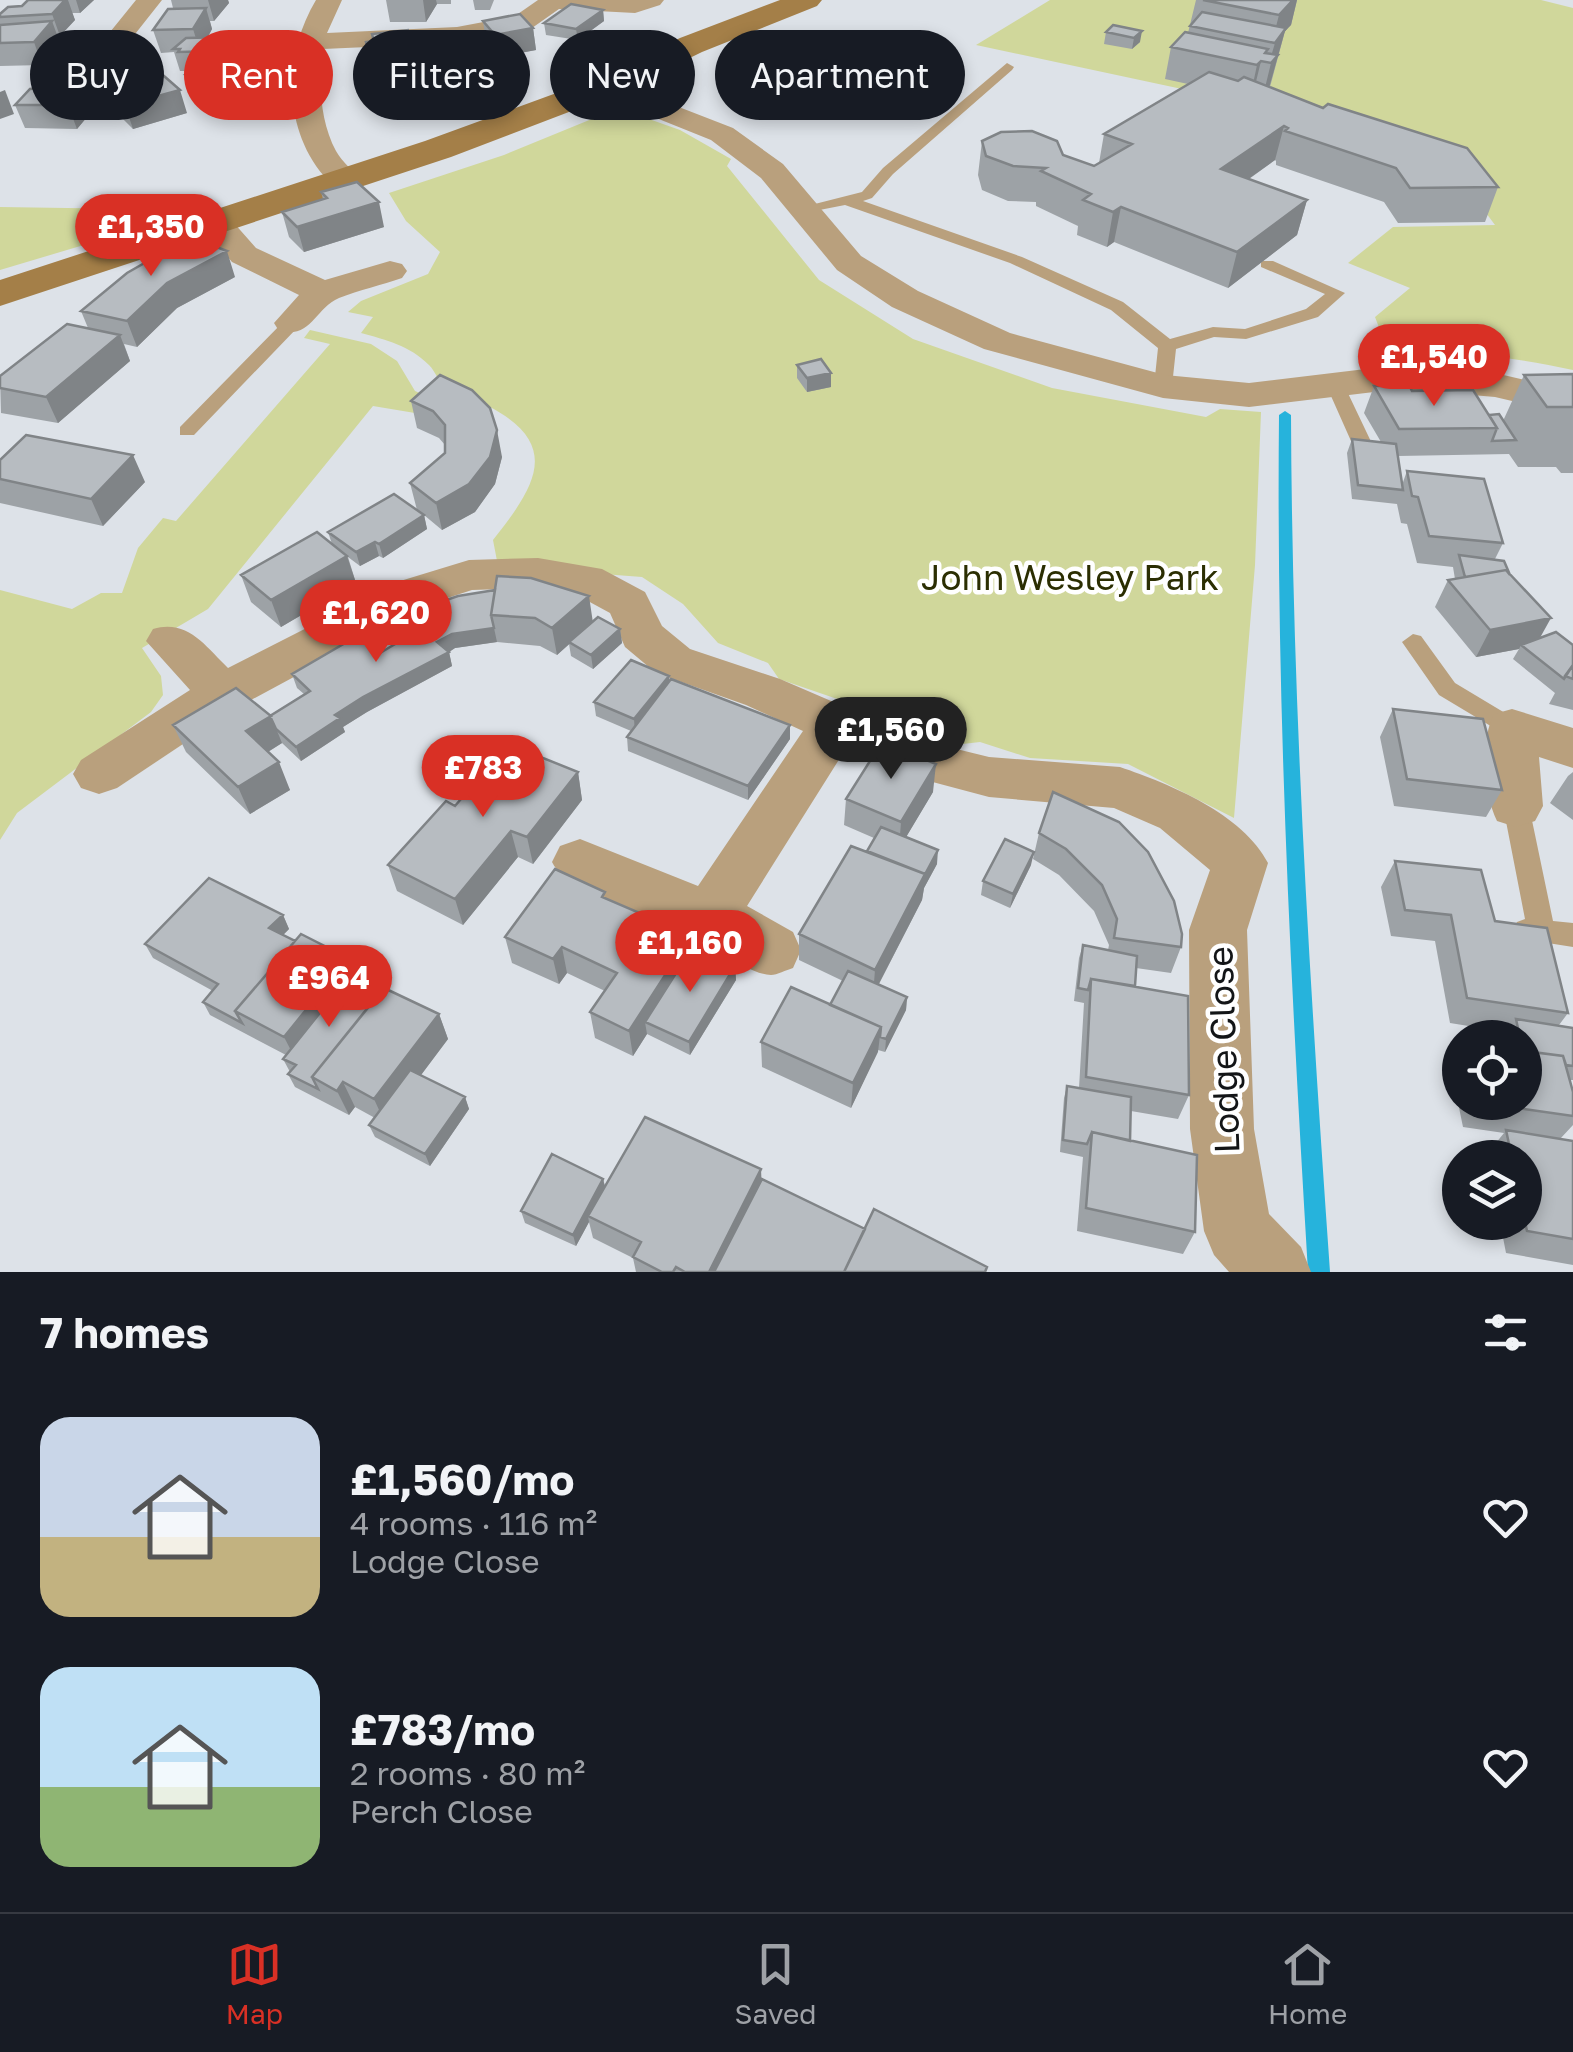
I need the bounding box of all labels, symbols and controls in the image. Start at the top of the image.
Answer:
chip: Buy [30,30,164,120]
chip: Rent [184,30,333,120]
chip: Filters [353,30,530,120]
chip: New [550,30,695,120]
chip: Apartment [715,30,965,120]
pin: £1,350 [70,194,232,279]
text: £1,350 [97,207,205,245]
pin: £1,540 [1353,324,1515,409]
text: £1,540 [1380,337,1488,375]
park label: John Wesley Park [921,556,1219,598]
pin: £1,620 [295,580,457,665]
text: £1,620 [322,593,430,631]
pin: £1,560 [810,697,972,782]
text: £1,560 [837,710,945,748]
pin: £783 [424,735,542,820]
text: £783 [444,748,522,786]
pin: £1,160 [609,910,771,995]
text: £1,160 [637,923,743,961]
pin: £964 [270,945,388,1030]
street label: Lodge Close [1198,946,1248,1154]
text: £964 [288,958,370,996]
map controls [1442,1020,1542,1240]
button: locate [1442,1020,1542,1120]
button: layers [1442,1140,1542,1240]
icon: filters [1478,1305,1533,1360]
text: 7 homes [40,1307,209,1357]
text: £1,560/mo [350,1454,575,1504]
icon: home [120,1457,240,1577]
icon: heart [1478,1490,1533,1545]
text: 4 rooms · 116 m² [350,1504,597,1542]
text: Lodge Close [350,1542,539,1580]
text: £783/mo [350,1704,535,1754]
icon: home [120,1707,240,1827]
icon: heart [1478,1740,1533,1795]
text: 2 rooms · 80 m² [350,1754,585,1792]
text: Perch Close [350,1792,533,1830]
tab: Map [226,1937,283,2030]
tab: Saved [735,1937,816,2030]
tab: Home [1268,1937,1347,2030]

